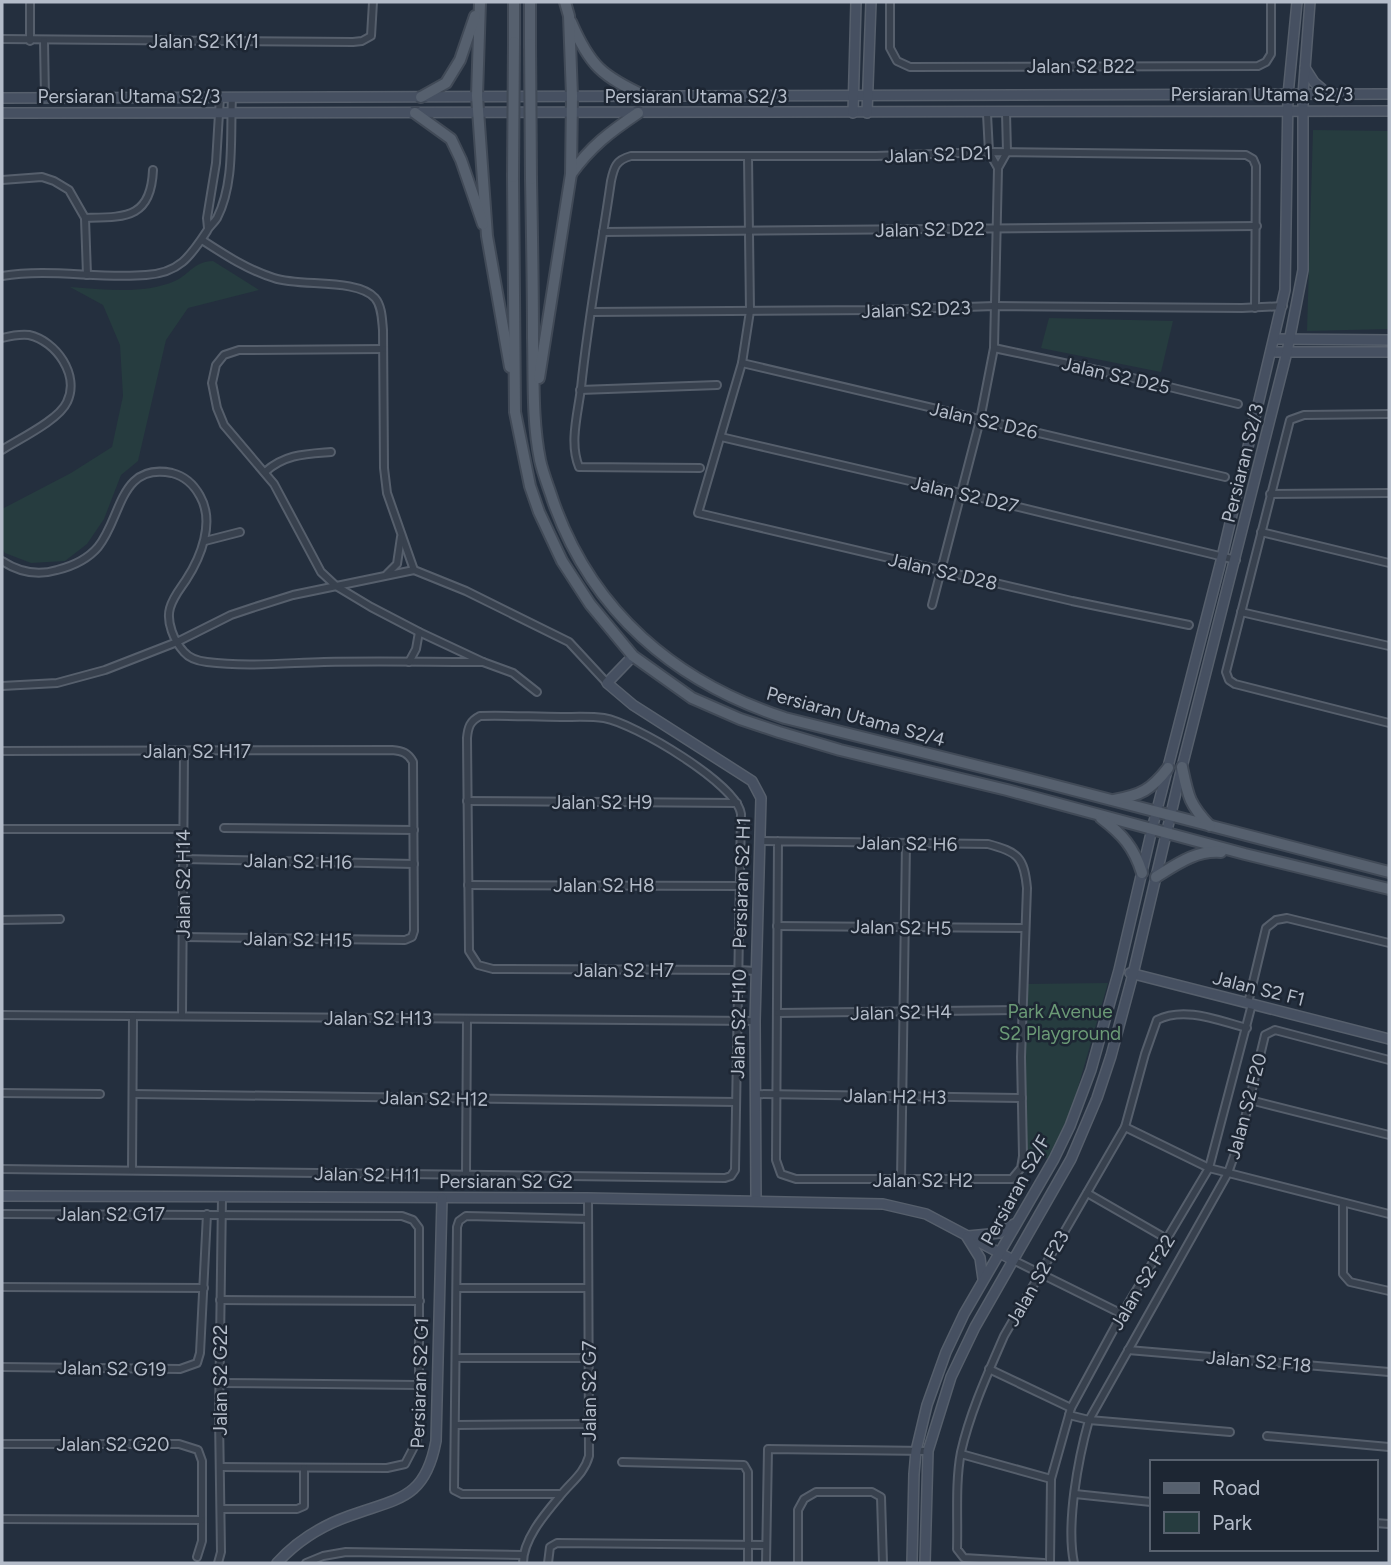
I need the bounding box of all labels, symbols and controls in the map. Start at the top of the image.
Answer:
street label: Jalan S2 K1/1 [149,30,259,53]
street label: Jalan S2 B22 [1027,55,1135,78]
street label: Persiaran Utama S2/3 [1171,83,1353,106]
street label: Persiaran Utama S2/3 [38,85,220,108]
street label: Persiaran Utama S2/3 [605,85,787,108]
street label: Jalan S2 D21 [884,141,992,168]
street label: Jalan S2 D22 [875,217,985,242]
street label: Jalan S2 D23 [861,296,971,323]
street label: Jalan S2 D25 [1060,352,1172,399]
street label: Jalan S2 D26 [928,397,1040,444]
street label: Persiaran S2/3 [1217,401,1268,525]
street label: Jalan S2 D27 [909,471,1021,518]
street label: Jalan S2 D28 [886,548,1000,595]
street label: Persiaran Utama S2/4 [764,682,948,751]
street label: Jalan S2 H17 [143,740,251,763]
street label: Jalan S2 H9 [552,791,652,814]
street label: Persiaran S2 H1 [728,817,755,949]
street label: Jalan S2 H14 [172,829,195,939]
street label: Jalan S2 H6 [856,831,958,856]
street label: Jalan S2 H16 [244,849,353,874]
street label: Jalan S2 H8 [553,874,655,897]
street label: Jalan S2 H5 [850,915,952,940]
street label: Jalan S2 H15 [243,927,353,952]
street label: Jalan S2 H7 [574,959,674,982]
street label: Jalan S2 F1 [1211,966,1307,1011]
street label: Jalan S2 H10 [726,969,751,1079]
street label: Jalan S2 H4 [850,1000,952,1025]
park label: Park Avenue S2 Playground [999,1000,1121,1045]
street label: Jalan S2 H13 [324,1007,432,1030]
street label: Jalan S2 F20 [1221,1051,1272,1162]
street label: Jalan H2 H3 [843,1084,947,1109]
street label: Jalan S2 H12 [380,1086,488,1111]
street label: Persiaran S2/F [976,1131,1055,1249]
street label: Jalan S2 H11 [314,1162,420,1187]
street label: Jalan S2 H2 [873,1169,973,1192]
street label: Persiaran S2 G2 [439,1170,573,1193]
street label: Jalan S2 G17 [57,1203,165,1226]
street label: Jalan S2 F23 [1001,1226,1074,1330]
street label: Jalan S2 F22 [1105,1230,1180,1334]
street label: Persiaran S2 G1 [406,1317,433,1449]
street label: Jalan S2 G22 [209,1324,232,1436]
street label: Jalan S2 G7 [578,1341,601,1441]
street label: Jalan S2 F18 [1205,1345,1312,1378]
street label: Jalan S2 G19 [57,1356,167,1381]
street label: Jalan S2 G20 [57,1433,169,1456]
legend [1150,1460,1377,1551]
text: Road [1212,1475,1260,1500]
text: Park [1212,1510,1253,1535]

